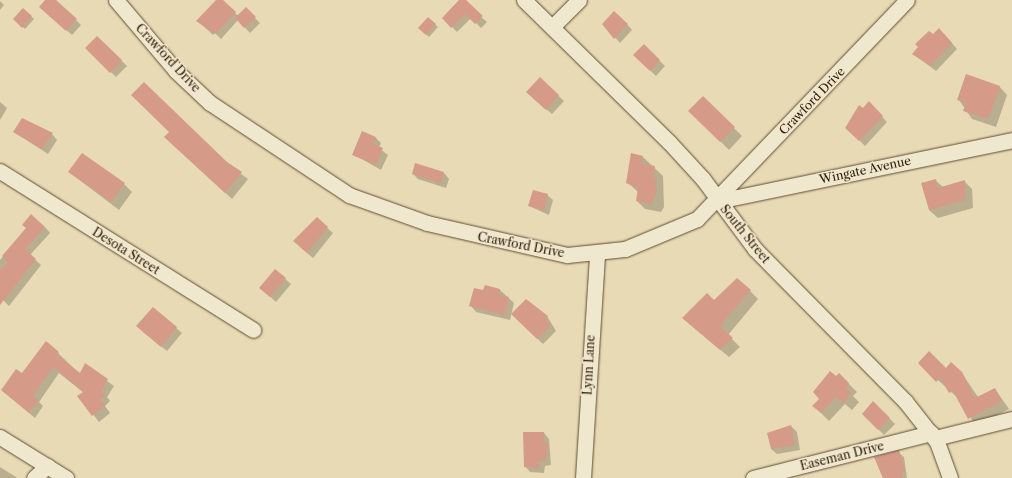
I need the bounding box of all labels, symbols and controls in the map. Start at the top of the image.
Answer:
street label: Crawford Drive [133,21,203,95]
street label: Crawford Drive [776,64,848,138]
street label: Wingate Avenue [818,153,912,187]
street label: South Street [717,202,773,266]
street label: Desota Street [90,225,162,277]
street label: Crawford Drive [476,230,566,260]
street label: Lynn Lane [580,334,598,396]
street label: Easeman Drive [799,439,885,473]

